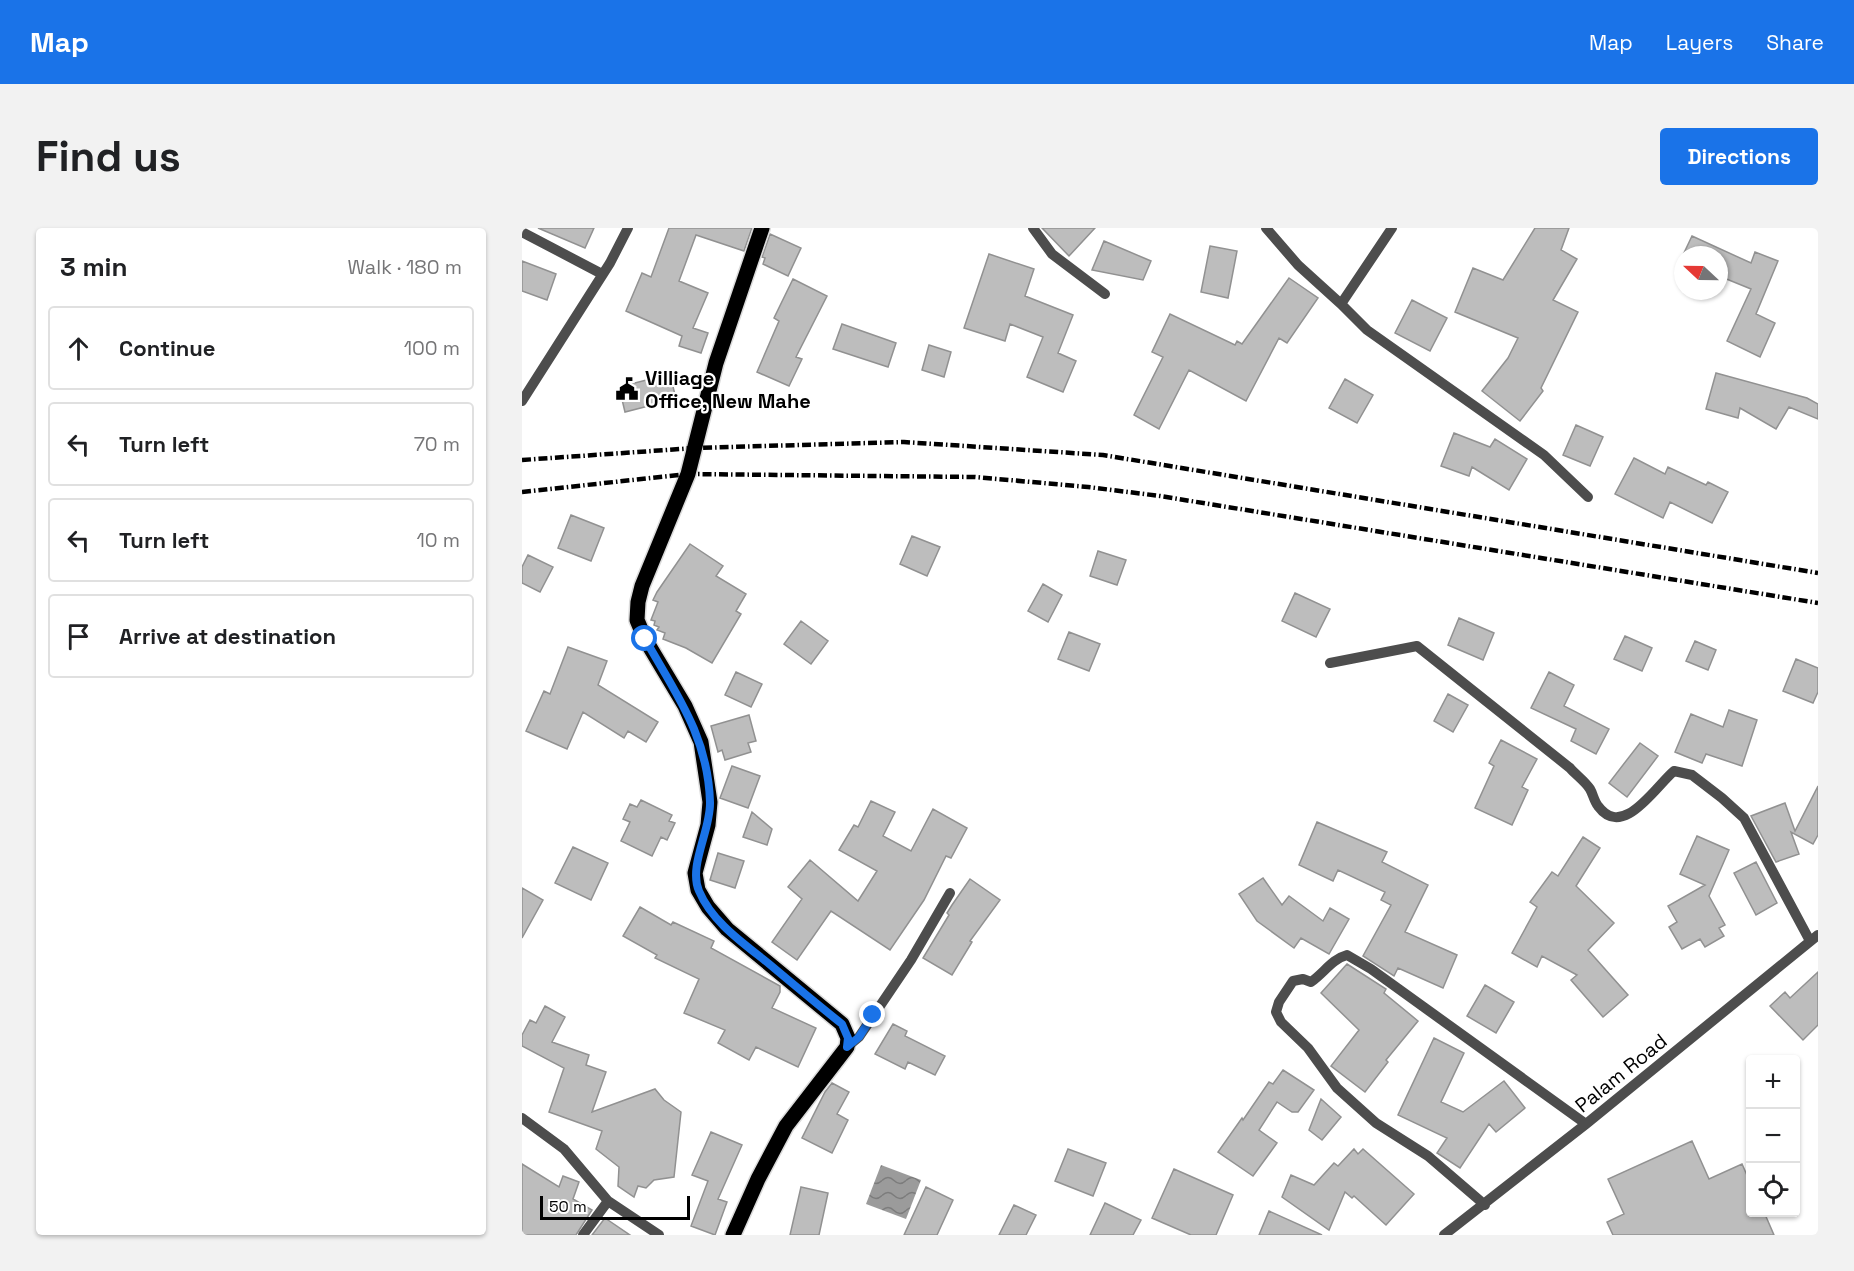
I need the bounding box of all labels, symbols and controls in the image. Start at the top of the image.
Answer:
text: Map [30,24,89,60]
text: Map [1589,29,1633,56]
text: Layers [1666,29,1733,56]
text: Share [1766,29,1824,56]
button: Directions [1660,128,1818,185]
text: Find us [36,130,181,183]
north arrow [1674,246,1728,300]
text: 3 min [60,250,128,284]
text: Walk · 180 m [348,254,462,280]
icon: ahead [62,332,95,365]
text: Continue [119,334,215,362]
text: 100 m [404,335,460,361]
place label: Villiage Office, New Mahe [645,365,811,414]
public building icon: Villiage Office, New Mahe [614,376,640,402]
icon: left [62,428,95,461]
text: Turn left [119,430,209,458]
text: 70 m [414,431,460,457]
icon: left [62,524,95,557]
text: Turn left [119,526,209,554]
text: 10 m [416,527,460,553]
icon: arrive [62,620,95,653]
text: Arrive at destination [119,622,336,650]
route start [631,625,657,651]
route end [859,1001,885,1027]
street label: Palam Road [1570,1028,1672,1118]
map controls [1746,1055,1800,1217]
button: + [1746,1055,1800,1109]
button: − [1746,1109,1800,1163]
button: locate [1746,1163,1800,1217]
scale bar [540,1193,690,1220]
text: 50 m [549,1196,587,1217]

